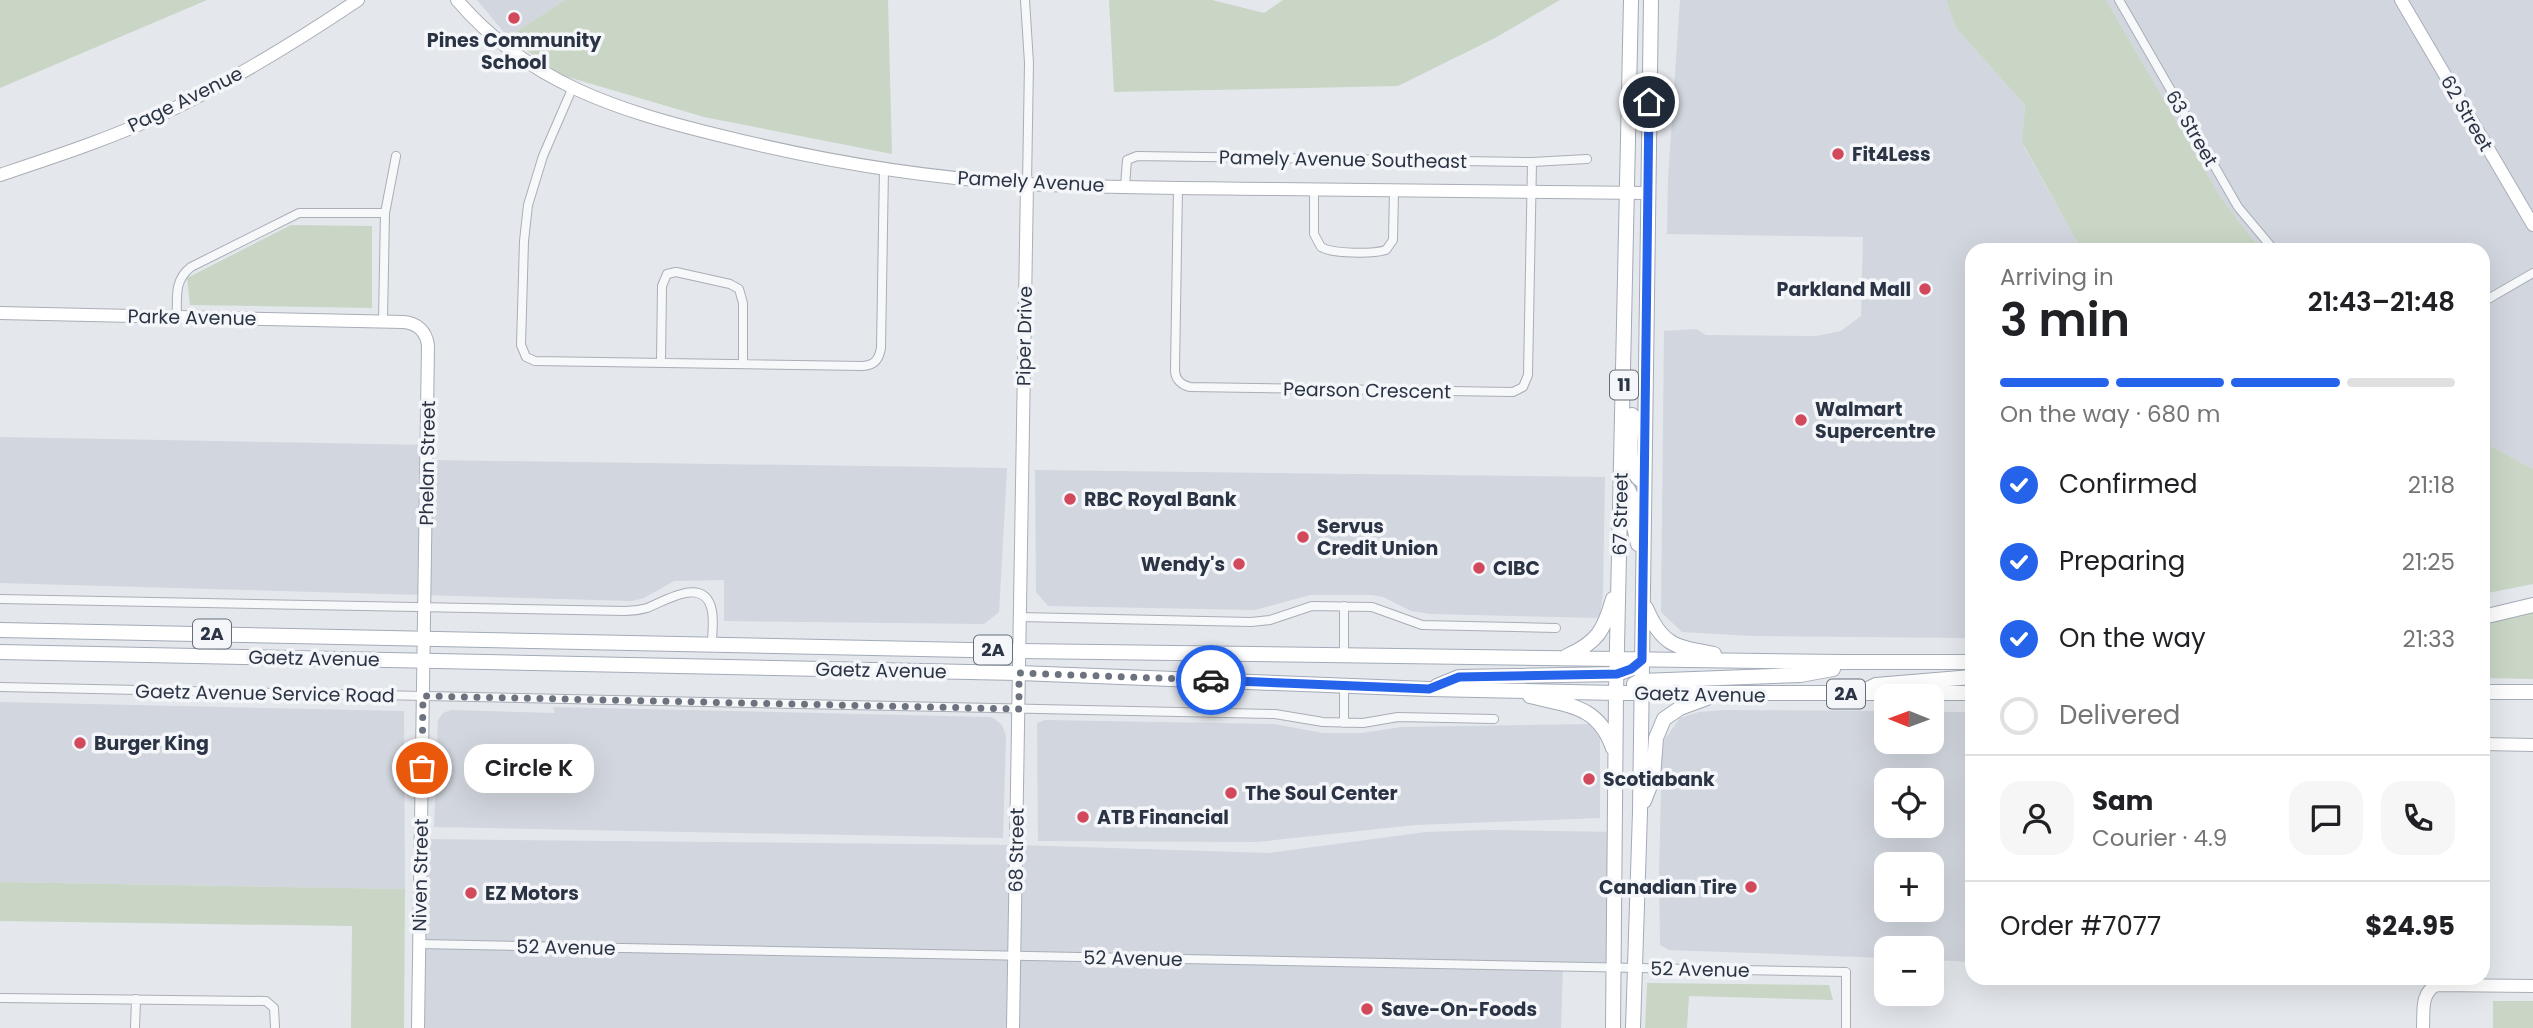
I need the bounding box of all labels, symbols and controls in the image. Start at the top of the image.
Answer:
marker: Pines Community School [506,10,522,26]
place label: Pines Community School [427,27,602,76]
street label: Page Avenue [123,60,247,139]
street label: 62 Street [2434,70,2499,156]
pin [1619,72,1679,132]
icon: home [1630,83,1668,121]
street label: 63 Street [2159,85,2224,171]
place label: Fit4Less [1852,141,1931,168]
street label: Pamely Avenue Southeast [1219,144,1467,175]
marker: Fit4Less [1830,146,1846,162]
street label: Pamely Avenue [957,164,1105,199]
text: Arriving in [2000,261,2114,293]
place label: Parkland Mall [1777,276,1911,303]
marker: Parkland Mall [1917,281,1933,297]
text: 21:43–21:48 [2308,284,2455,320]
street label: Piper Drive [1010,286,1039,386]
text: 3 min [2000,288,2130,352]
street label: Parke Avenue [127,303,257,332]
road number: 11 [1610,370,1638,400]
street label: Pearson Crescent [1283,376,1451,405]
place label: Walmart Supercentre [1815,396,1936,445]
text: On the way · 680 m [2000,398,2220,430]
street label: Phelan Street [413,400,442,526]
marker: Walmart Supercentre [1793,412,1809,428]
icon: check [2000,466,2038,504]
text: Confirmed [2059,466,2197,502]
text: 21:18 [2408,469,2455,501]
street label: 67 Street [1606,472,1635,556]
place label: RBC Royal Bank [1084,486,1237,513]
marker: RBC Royal Bank [1062,491,1078,507]
place label: Servus Credit Union [1317,513,1438,562]
marker: Servus Credit Union [1295,529,1311,545]
icon: check [2000,543,2038,581]
text: Preparing [2059,543,2185,579]
text: 21:25 [2402,546,2455,578]
place label: Wendy's [1141,551,1225,578]
place label: CIBC [1493,555,1540,582]
marker: Wendy's [1231,556,1247,572]
marker: CIBC [1471,560,1487,576]
road number: 2A [193,620,231,648]
icon: check [2000,620,2038,658]
text: On the way [2059,620,2206,656]
text: 21:33 [2402,623,2455,655]
road number: 2A [974,636,1012,664]
street label: Gaetz Avenue [248,644,380,673]
courier [1176,645,1246,715]
street label: Gaetz Avenue [815,656,947,685]
icon: car [1192,661,1230,699]
street label: Gaetz Avenue Service Road [135,678,395,709]
street label: Gaetz Avenue [1634,680,1766,709]
road number: 2A [1827,680,1865,708]
north arrow [1874,684,1944,754]
map controls [1874,684,1944,1006]
text: Delivered [2059,697,2180,733]
place label: Burger King [94,730,209,757]
marker: Burger King [72,735,88,751]
pin [392,738,452,798]
callout: Circle K [464,744,594,792]
icon: bag [403,749,441,787]
text: Circle K [485,752,573,784]
place label: Scotiabank [1603,766,1715,793]
button: locate [1874,768,1944,838]
marker: Scotiabank [1581,771,1597,787]
place label: The Soul Center [1245,780,1398,807]
button: person [2000,781,2074,855]
button: chat [2289,781,2363,855]
button: phone [2381,781,2455,855]
text: Sam [2092,783,2153,819]
marker: The Soul Center [1223,785,1239,801]
place label: ATB Financial [1097,804,1229,831]
street label: 68 Street [1002,807,1031,893]
marker: ATB Financial [1075,809,1091,825]
street label: Niven Street [406,818,435,932]
text: Courier · 4.9 [2092,822,2227,854]
button: + [1874,852,1944,922]
place label: Canadian Tire [1599,874,1737,901]
marker: Canadian Tire [1743,879,1759,895]
place label: EZ Motors [485,880,579,907]
marker: EZ Motors [463,885,479,901]
text: Order #7077 [2000,908,2161,944]
text: $24.95 [2365,908,2455,944]
street label: 52 Avenue [516,933,616,962]
button: − [1874,936,1944,1006]
street label: 52 Avenue [1083,944,1183,973]
street label: 52 Avenue [1650,955,1750,984]
place label: Save-On-Foods [1381,996,1537,1023]
marker: Save-On-Foods [1359,1001,1375,1017]

